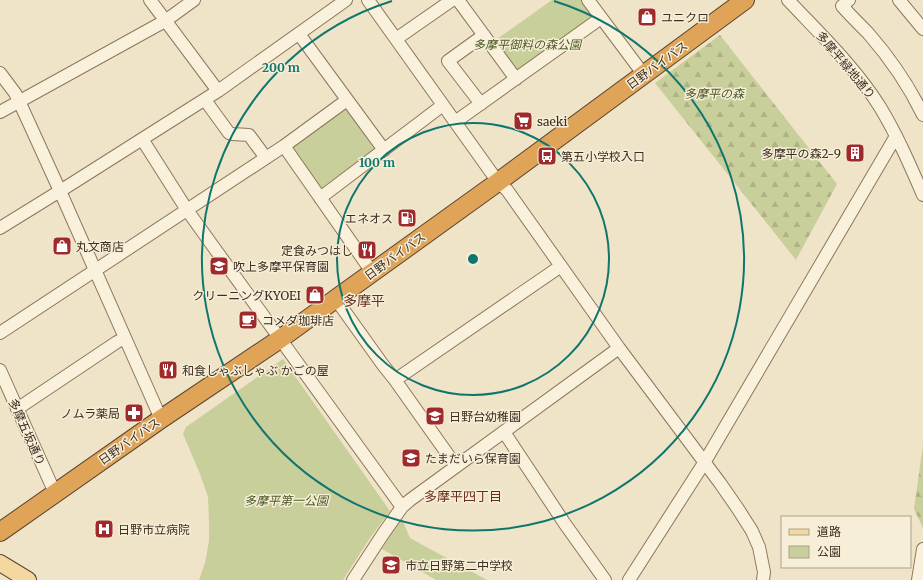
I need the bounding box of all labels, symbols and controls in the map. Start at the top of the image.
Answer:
shop icon: ユニクロ [636,6,658,28]
place label: ユニクロ [661,10,709,25]
street label: 多摩平緑地通り [813,28,879,102]
park label: 多摩平御料の森公園 [473,37,583,52]
street label: 日野バイパス [624,38,690,92]
text: 200 m [262,60,300,75]
park label: 多摩平の森 [684,86,745,101]
supermarket icon: saeki [512,110,534,132]
place label: saeki [537,114,568,129]
building icon: 多摩平の森2-9 [844,142,866,164]
bus stop icon: 第五小学校入口 [536,145,558,167]
place label: 多摩平の森2-9 [761,146,841,161]
place label: 第五小学校入口 [561,149,645,164]
text: 100 m [359,155,395,170]
fuel station icon: エネオス [396,207,418,229]
place label: エネオス [345,211,393,226]
street label: 日野バイパス [362,229,428,283]
shop icon: 丸文商店 [51,235,73,257]
place label: 丸文商店 [76,239,124,254]
restaurant icon: 定食みつはし [356,239,378,261]
place label: 定食みつはし [281,243,353,258]
centre of rings [466,252,480,266]
school or university icon: 吹上多摩平保育園 [208,255,230,277]
place label: 吹上多摩平保育園 [233,259,329,274]
shop icon: クリーニングKYOEI [304,284,326,306]
place label: クリーニングKYOEI [192,288,301,303]
district label: 多摩平 [343,292,385,310]
cafe icon: コメダ珈琲店 [237,309,259,331]
place label: コメダ珈琲店 [262,313,334,328]
restaurant icon: 和食しゃぶしゃぶ かごの屋 [157,359,179,381]
place label: 和食しゃぶしゃぶ かごの屋 [182,363,329,378]
street label: 多摩五坂通り [6,396,48,468]
pharmacy icon: ノムラ薬局 [123,402,145,424]
school or university icon: 日野台幼稚園 [424,405,446,427]
place label: ノムラ薬局 [61,406,120,421]
place label: 日野台幼稚園 [449,409,521,424]
street label: 日野バイパス [95,414,163,468]
school or university icon: たまだいら保育園 [400,447,422,469]
place label: たまだいら保育園 [425,451,521,466]
district label: 多摩平四丁目 [424,488,502,505]
park label: 多摩平第一公園 [244,493,330,508]
legend [781,516,911,568]
hospital icon: 日野市立病院 [93,518,115,540]
place label: 日野市立病院 [118,522,190,537]
text: 道路 [817,524,841,539]
text: 公園 [817,544,841,559]
school or university icon: 市立日野第二中学校 [380,554,402,576]
place label: 市立日野第二中学校 [405,558,513,573]

